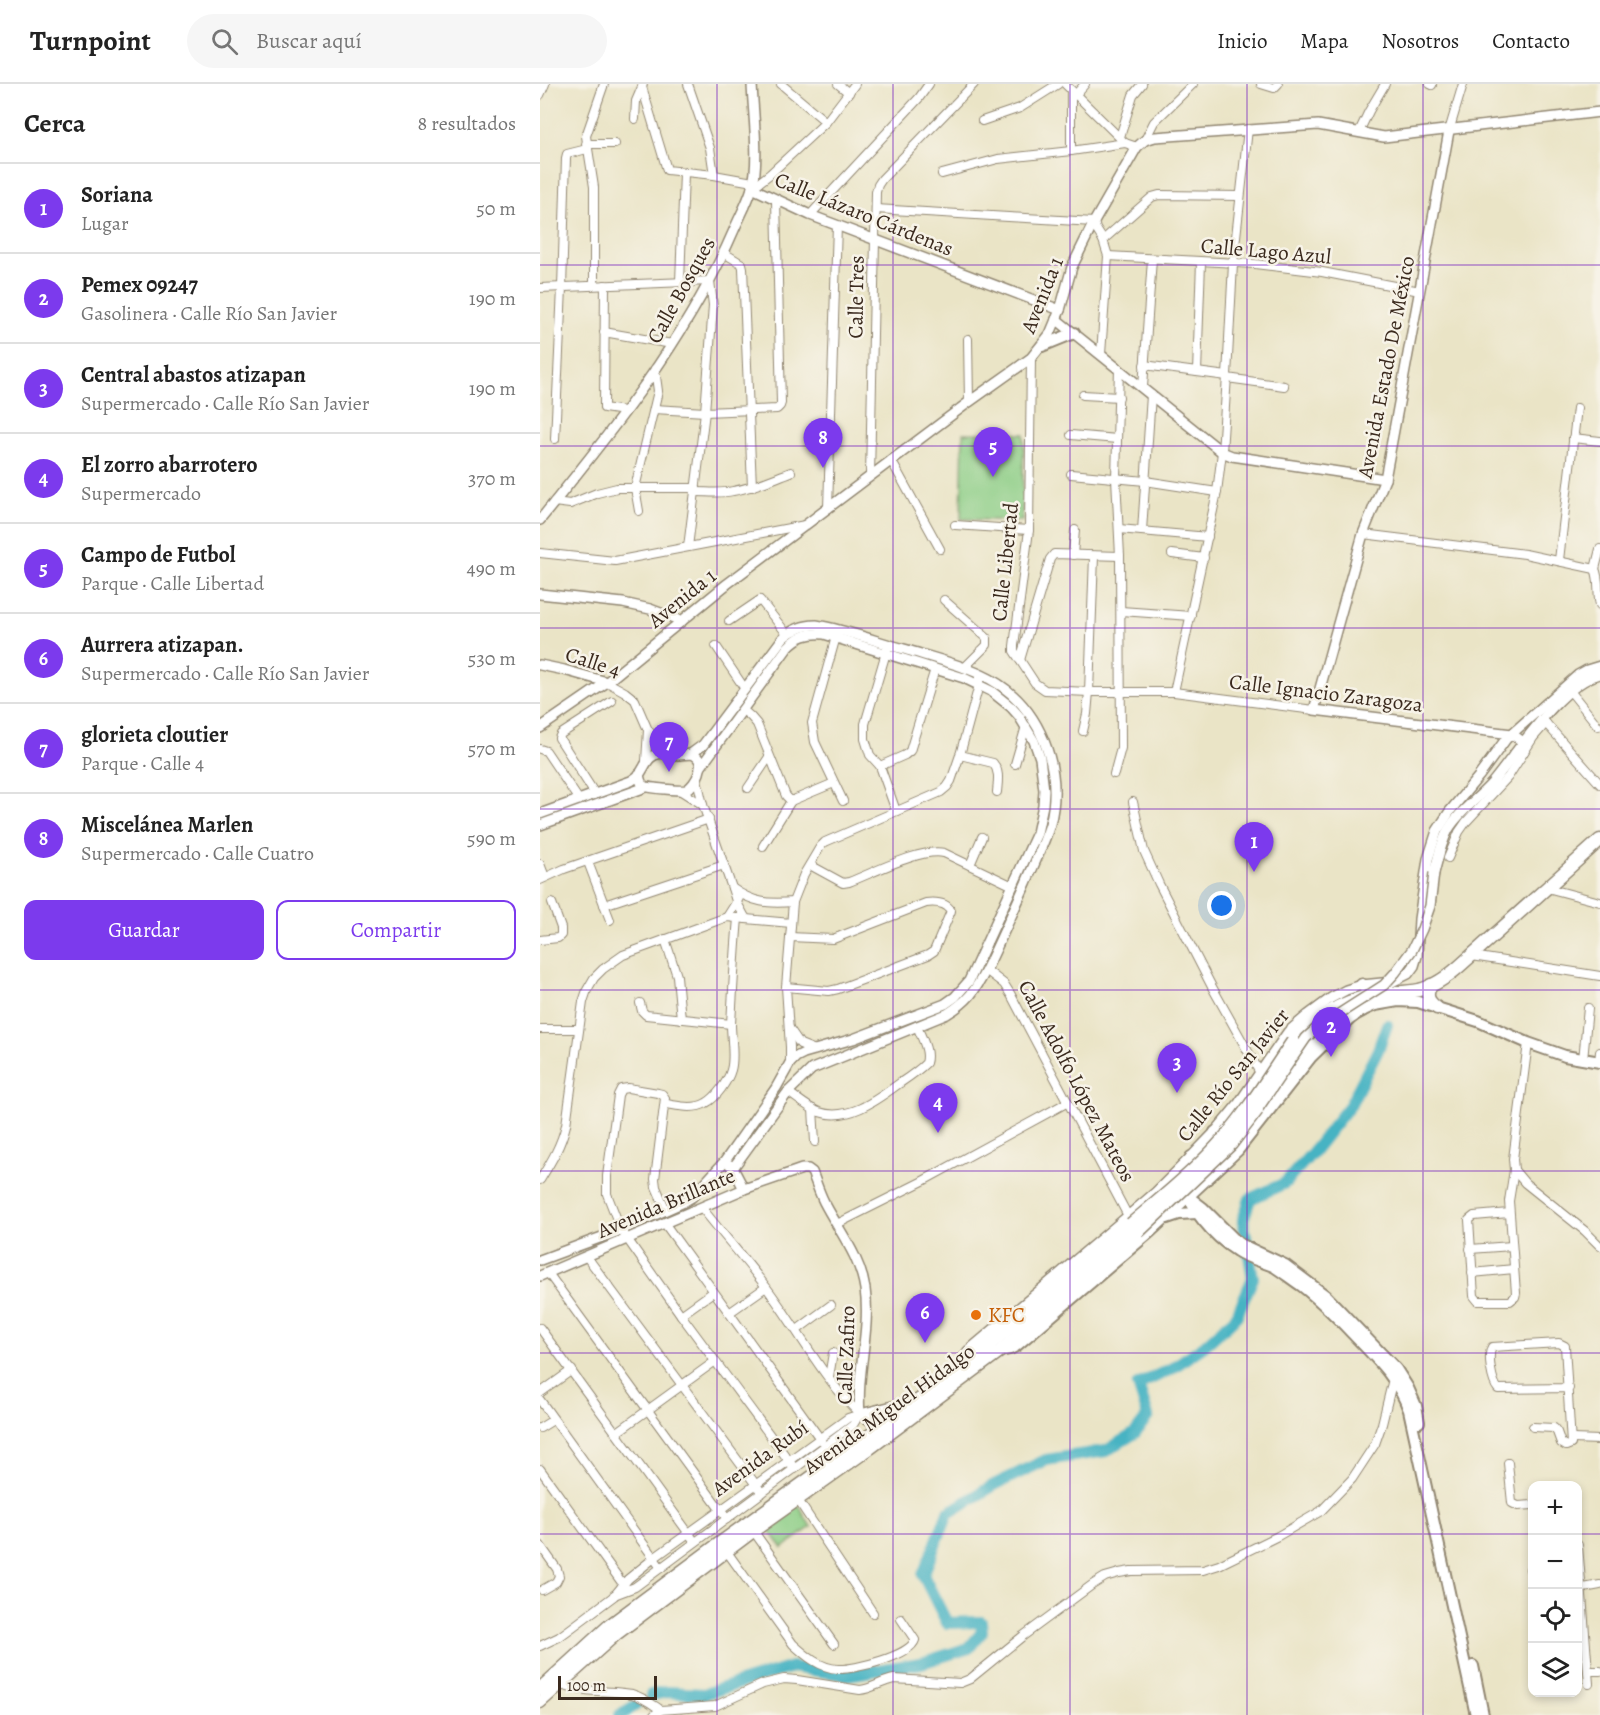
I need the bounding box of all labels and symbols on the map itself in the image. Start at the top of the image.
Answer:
street label: Calle Lázaro Cárdenas [771,165,957,263]
street label: Calle Lago Azul [1200,231,1332,271]
street label: Calle Bosques [640,232,722,348]
street label: Avenida 1 [1014,253,1070,338]
street label: Avenida Estado De México [1351,253,1421,482]
street label: Calle Tres [841,255,871,339]
pin: 8 [804,418,842,468]
pin: 5 [974,428,1012,477]
street label: Calle Libertad [985,500,1025,623]
street label: Avenida 1 [641,562,722,635]
street label: Calle 4 [562,640,624,684]
street label: Calle Ignacio Zaragoza [1228,667,1425,719]
pin: 7 [650,722,688,772]
pin: 1 [1234,822,1274,872]
your location [1207,891,1236,920]
street label: Calle Adolfo López Mateos [1012,975,1142,1187]
street label: Calle Río San Javier [1170,1002,1296,1148]
pin: 2 [1312,1008,1350,1057]
pin: 3 [1158,1044,1196,1093]
pin: 4 [918,1084,958,1133]
street label: Avenida Brillante [592,1161,739,1245]
pin: 6 [906,1294,944,1343]
place label: KFC [988,1301,1025,1329]
street label: Calle Zafiro [830,1305,862,1405]
marker: KFC [969,1308,983,1322]
street label: Avenida Miguel Hidalgo [797,1337,980,1481]
street label: Avenida Rubí [705,1413,814,1503]
scale bar [558,1673,657,1700]

